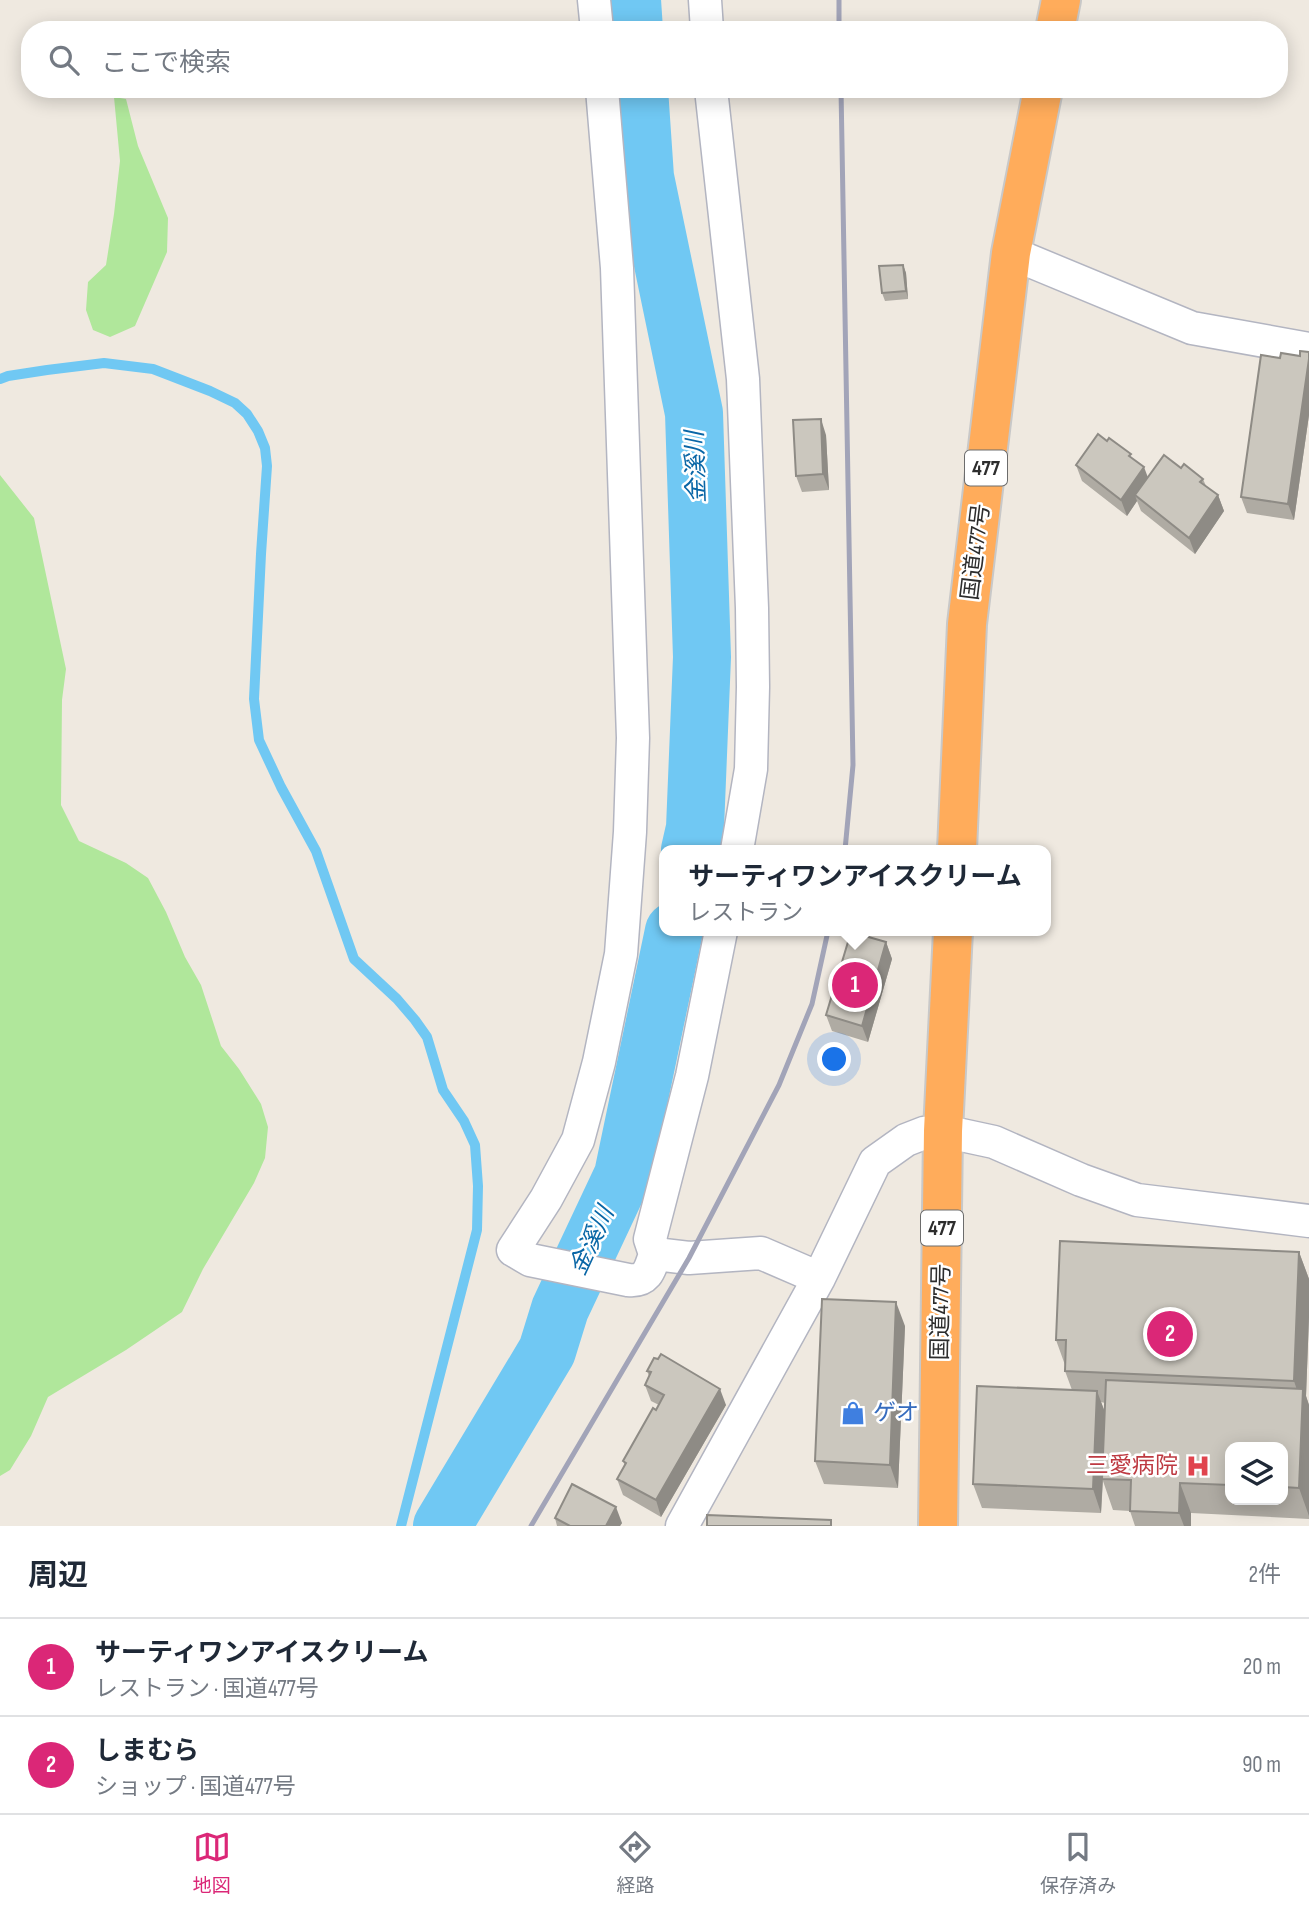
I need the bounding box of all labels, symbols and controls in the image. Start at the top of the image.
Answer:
search box [21,21,1288,98]
icon: search [45,41,83,79]
text: ここで検索 [101,48,231,79]
water label: 金溪川 [680,428,712,503]
road number: 477 [965,450,1007,486]
street label: 国道477号 [956,502,996,602]
popup [659,845,1051,936]
text: サーティワンアイスクリーム [688,862,1022,893]
text: レストラン [688,899,803,927]
pin: 1 [832,959,878,1011]
your location [817,1042,851,1076]
water label: 金溪川 [564,1200,622,1280]
road number: 477 [921,1210,963,1246]
street label: 国道477号 [926,1263,956,1361]
pin: 2 [1147,1308,1193,1360]
shop icon: ゲオ [839,1399,867,1427]
place label: ゲオ [873,1399,919,1427]
map controls [1225,1442,1288,1505]
button: layers [1225,1442,1288,1505]
place label: 三愛病院 [1086,1452,1178,1480]
hospital icon: 三愛病院 [1184,1452,1212,1480]
text: 周辺 [28,1558,88,1594]
text: 2件 [1249,1561,1281,1589]
text: サーティワンアイスクリーム [95,1638,429,1669]
text: 1 [46,1653,56,1681]
text: 20 m [1243,1653,1281,1681]
text: レストラン · 国道477号 [95,1675,319,1703]
text: しまむら [95,1736,199,1767]
text: 2 [46,1751,56,1779]
text: 90 m [1242,1751,1281,1779]
text: ショップ · 国道477号 [95,1773,296,1801]
tab: 地図 [193,1828,231,1898]
tab: 経路 [616,1828,654,1898]
tab: 保存済み [1040,1828,1116,1898]

